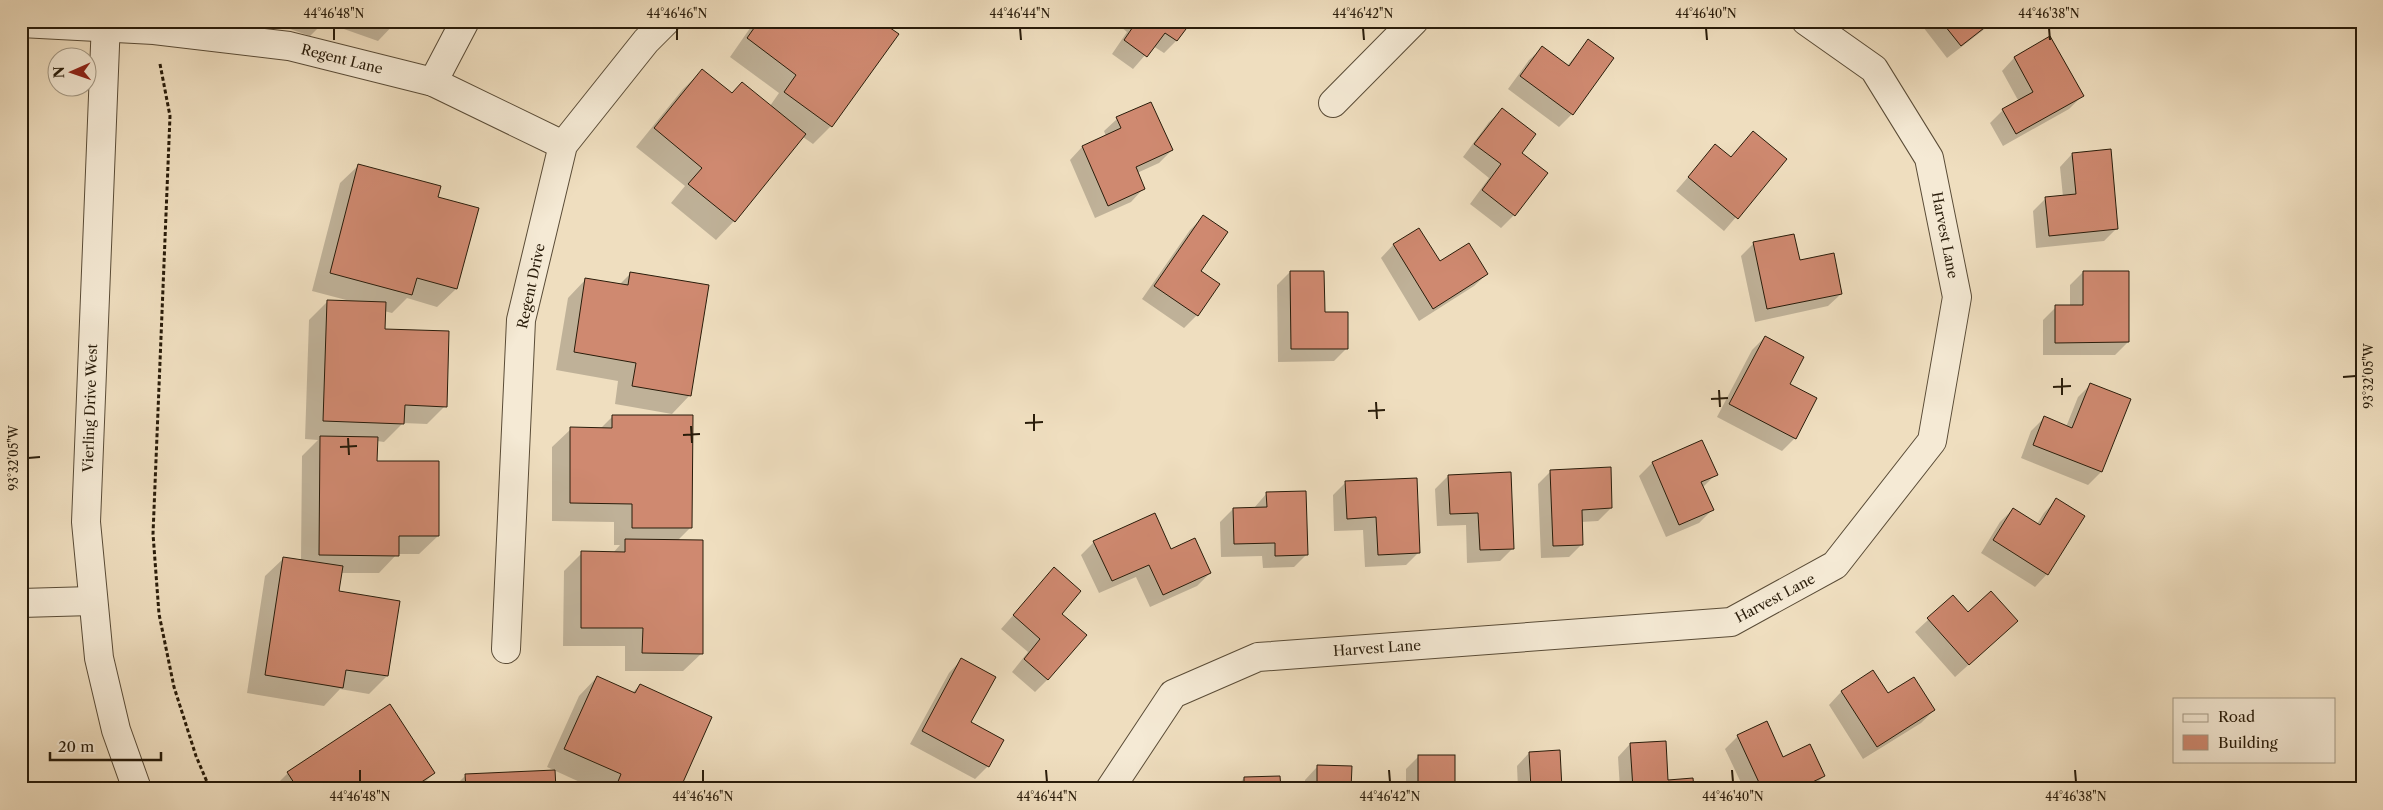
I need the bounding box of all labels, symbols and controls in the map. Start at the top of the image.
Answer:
text: 44°46'48"N [303,6,365,21]
text: 44°46'46"N [647,6,707,21]
text: 44°46'44"N [990,6,1050,21]
text: 44°46'42"N [1333,6,1394,21]
text: 44°46'40"N [1675,6,1737,21]
text: 44°46'38"N [2018,6,2080,21]
street label: Regent Lane [299,40,385,78]
north arrow [48,48,98,98]
text: N [50,66,68,79]
street label: Harvest Lane [1928,190,1962,280]
street label: Regent Drive [513,241,549,330]
text: 93°32'05"W [2361,342,2376,409]
street label: Vierling Drive West [79,343,101,474]
text: 93°32'05"W [6,424,21,491]
street label: Harvest Lane [1732,569,1818,627]
street label: Harvest Lane [1332,636,1422,660]
legend [2173,698,2336,762]
text: Road [2218,707,2255,726]
scale bar [50,730,161,762]
text: Building [2218,733,2278,752]
text: 20 m [58,737,94,756]
text: 44°46'48"N [329,789,391,804]
text: 44°46'46"N [673,789,733,804]
text: 44°46'44"N [1017,789,1077,804]
text: 44°46'42"N [1360,789,1421,804]
text: 44°46'40"N [1702,789,1764,804]
text: 44°46'38"N [2045,789,2107,804]

